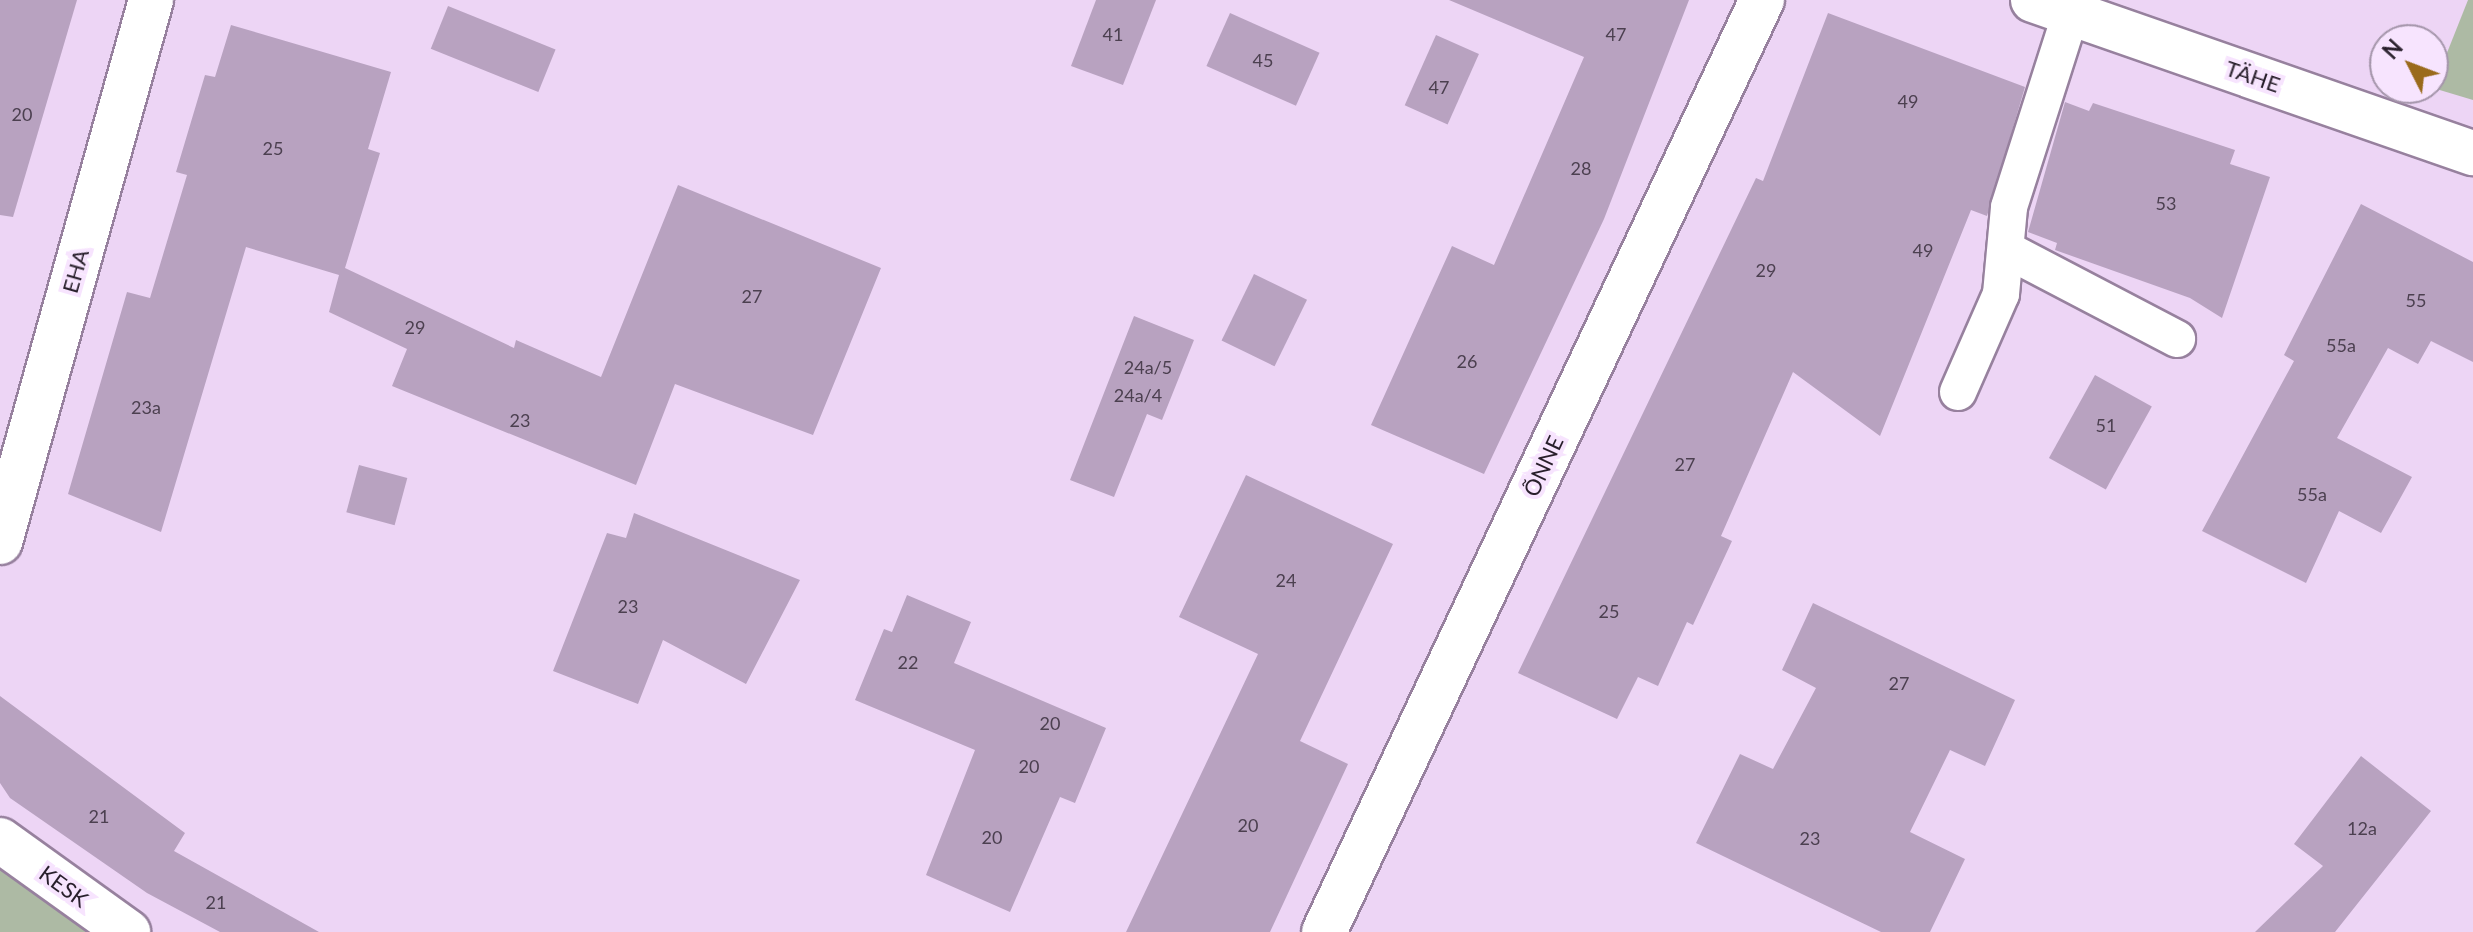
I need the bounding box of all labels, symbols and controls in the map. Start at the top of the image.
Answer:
house number: 41 [1103,23,1123,45]
house number: 47 [1606,23,1626,45]
north arrow [2369,24,2449,104]
text: N [2377,34,2408,64]
house number: 45 [1253,49,1273,71]
street label: TÄHE [2222,54,2284,98]
house number: 47 [1429,76,1449,98]
house number: 49 [1898,90,1918,112]
house number: 20 [12,103,32,125]
house number: 25 [263,137,283,159]
house number: 28 [1571,157,1591,179]
house number: 53 [2156,192,2176,214]
house number: 49 [1913,239,1933,261]
street label: EHA [56,246,94,296]
house number: 29 [1756,259,1776,281]
house number: 27 [742,285,762,307]
house number: 55 [2406,289,2426,311]
house number: 29 [405,316,425,338]
house number: 55a [2326,334,2356,356]
house number: 26 [1457,350,1477,372]
house number: 24a/5 [1124,356,1172,378]
house number: 24a/4 [1114,384,1162,406]
house number: 23a [131,396,161,418]
house number: 23 [510,409,530,431]
house number: 51 [2096,414,2116,436]
street label: ÕNNE [1518,431,1568,501]
house number: 27 [1675,453,1695,475]
house number: 55a [2297,483,2327,505]
house number: 24 [1276,569,1296,591]
house number: 23 [618,595,638,617]
house number: 25 [1599,600,1619,622]
house number: 22 [898,651,918,673]
house number: 27 [1889,672,1909,694]
house number: 20 [1040,712,1060,734]
house number: 20 [1019,755,1039,777]
house number: 21 [89,805,109,827]
house number: 20 [1238,814,1258,836]
house number: 12a [2347,817,2377,839]
house number: 20 [982,826,1002,848]
house number: 23 [1800,827,1820,849]
street label: KESK [34,860,94,912]
house number: 21 [206,891,226,913]

